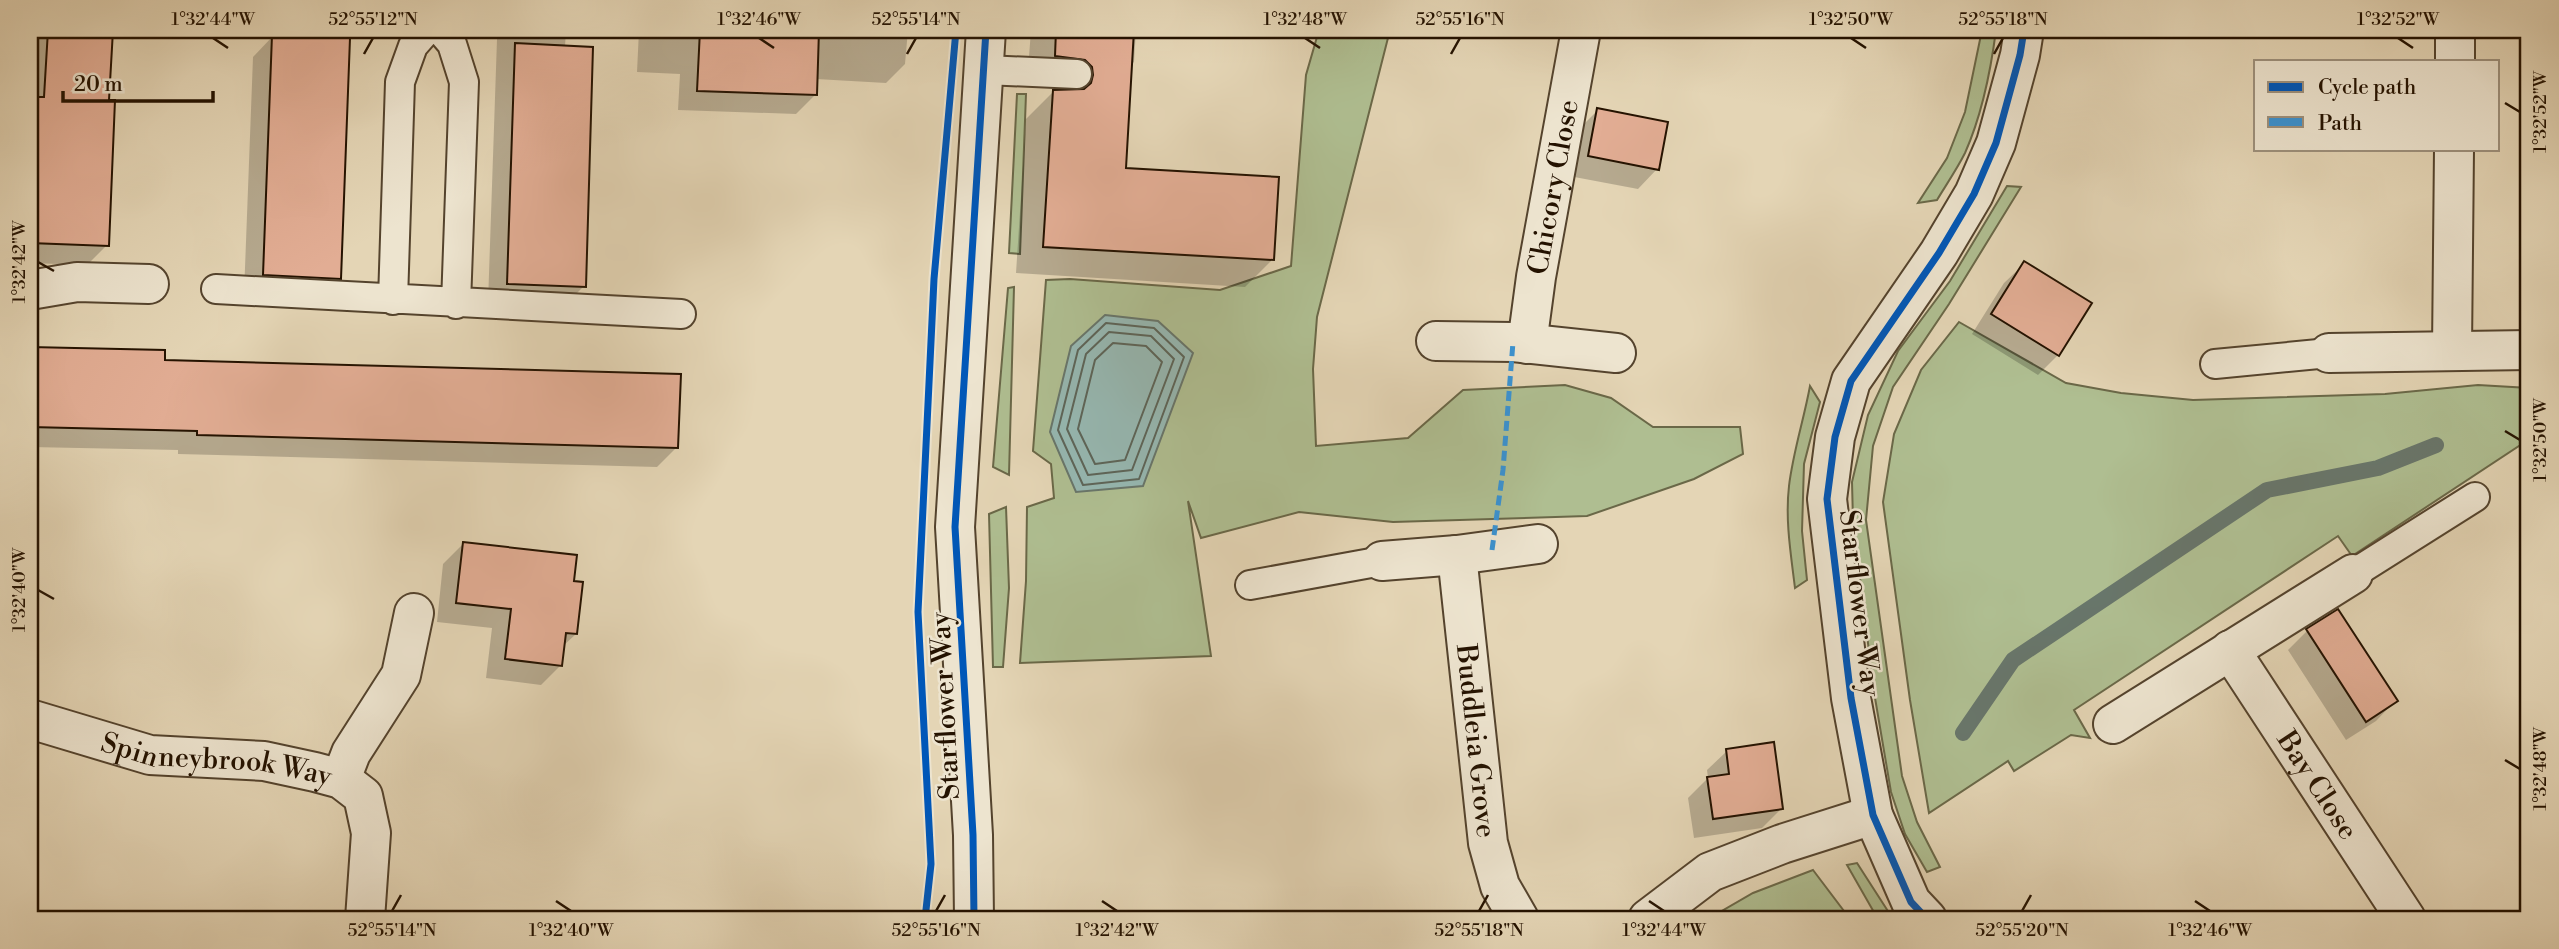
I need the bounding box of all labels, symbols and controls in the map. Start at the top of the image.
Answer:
text: 1°32'44"W [171,8,256,31]
text: 52°55'12"N [328,8,418,31]
text: 1°32'46"W [717,8,801,31]
text: 52°55'14"N [872,8,961,31]
text: 1°32'48"W [1263,8,1348,31]
text: 52°55'16"N [1415,8,1505,31]
text: 1°32'50"W [1809,8,1894,31]
text: 52°55'18"N [1958,8,2048,31]
text: 1°32'52"W [2357,8,2440,31]
scale bar [63,60,214,104]
legend [2254,60,2500,150]
text: 1°32'52"W [2529,70,2552,153]
text: 20 m [74,72,123,98]
text: Cycle path [2318,75,2417,101]
street label: Chicory Close [1521,97,1587,278]
text: Path [2318,111,2363,137]
text: 1°32'42"W [8,220,31,303]
text: 1°32'50"W [2529,397,2552,482]
street label: Starflower Way [1831,508,1888,699]
text: 1°32'40"W [8,547,31,632]
street label: Starflower Way [923,611,968,801]
street label: Buddleia Grove [1448,642,1503,840]
street label: Bay Close [2268,724,2365,846]
street label: Spinneybrook Way [97,725,336,795]
text: 1°32'48"W [2529,726,2552,811]
text: 52°55'14"N [348,919,437,942]
text: 1°32'40"W [529,919,614,942]
text: 52°55'16"N [891,919,981,942]
text: 1°32'42"W [1076,919,1159,942]
text: 52°55'18"N [1434,919,1524,942]
text: 1°32'44"W [1622,919,1707,942]
text: 52°55'20"N [1975,919,2069,942]
text: 1°32'46"W [2168,919,2252,942]

